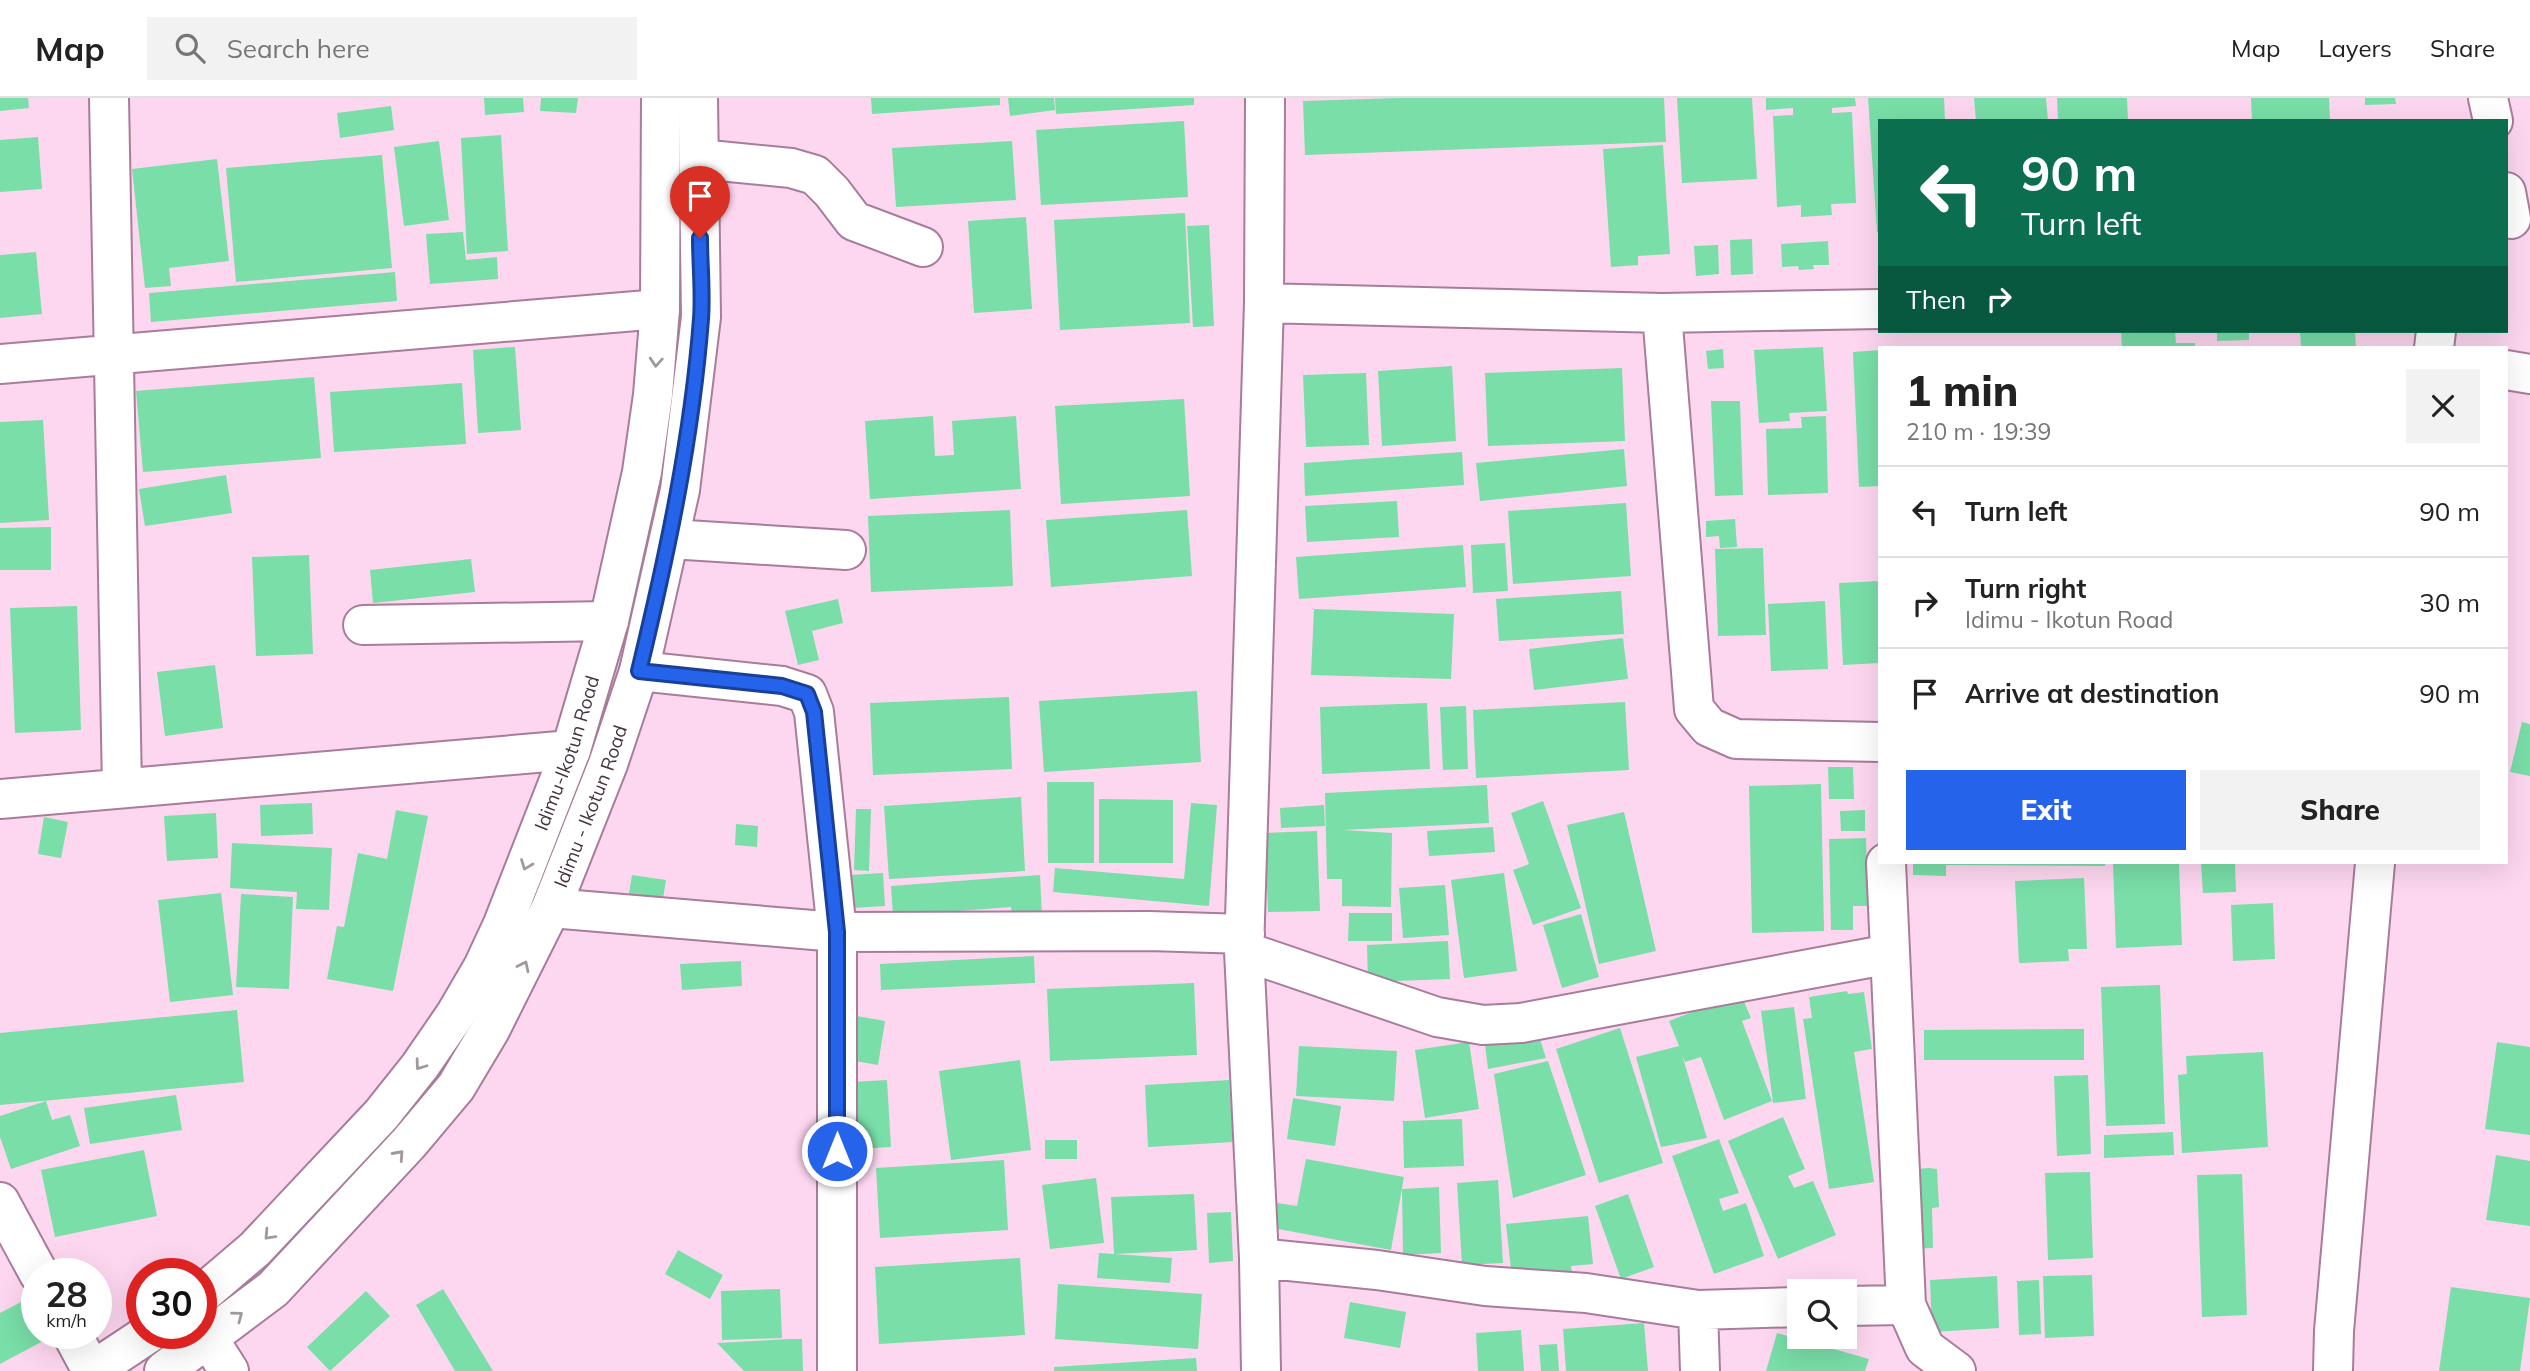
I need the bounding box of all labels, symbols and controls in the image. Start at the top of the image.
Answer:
search box [147,17,637,80]
text: Map [35,28,105,69]
icon: search [171,29,209,67]
text: Search here [227,32,370,65]
text: Map [2231,33,2280,63]
text: Layers [2318,33,2392,63]
text: Share [2430,33,2495,63]
text: 90 m [2021,142,2137,203]
icon: left [1906,147,1997,238]
pin [670,166,730,238]
icon: arrive [681,177,719,215]
text: Turn left [2021,203,2141,243]
icon: right [1980,280,2018,318]
text: Then [1906,283,1966,316]
one-way arrow [649,357,664,368]
text: 1 min [1906,364,2019,417]
button: close [2406,369,2480,443]
text: 210 m · 19:39 [1906,417,2051,446]
icon: left [1906,493,1944,531]
text: Turn left [1965,495,2067,528]
text: 90 m [2419,495,2480,528]
text: Turn right [1965,572,2086,605]
icon: right [1906,584,1944,622]
text: 30 m [2419,586,2480,619]
text: Idimu - Ikotun Road [1965,605,2173,634]
street label: Idimu-Ikotun Road [529,673,604,834]
icon: arrive [1906,675,1944,713]
text: Arrive at destination [1965,677,2220,710]
text: 90 m [2419,677,2480,710]
street label: Idimu - Ikotun Road [548,722,632,891]
button: Exit [1906,770,2186,850]
button: Share [2200,770,2480,850]
one-way arrow [521,859,535,871]
one-way arrow [515,961,529,973]
one-way arrow [416,1057,428,1070]
position arrow [800,1114,874,1188]
one-way arrow [390,1150,403,1163]
one-way arrow [264,1227,277,1240]
speed limit sign: 30 [126,1258,217,1349]
text: 28 [45,1272,88,1316]
map controls [1787,1279,1857,1349]
button: search [1787,1279,1857,1349]
text: km/h [46,1309,87,1332]
one-way arrow [230,1311,243,1324]

